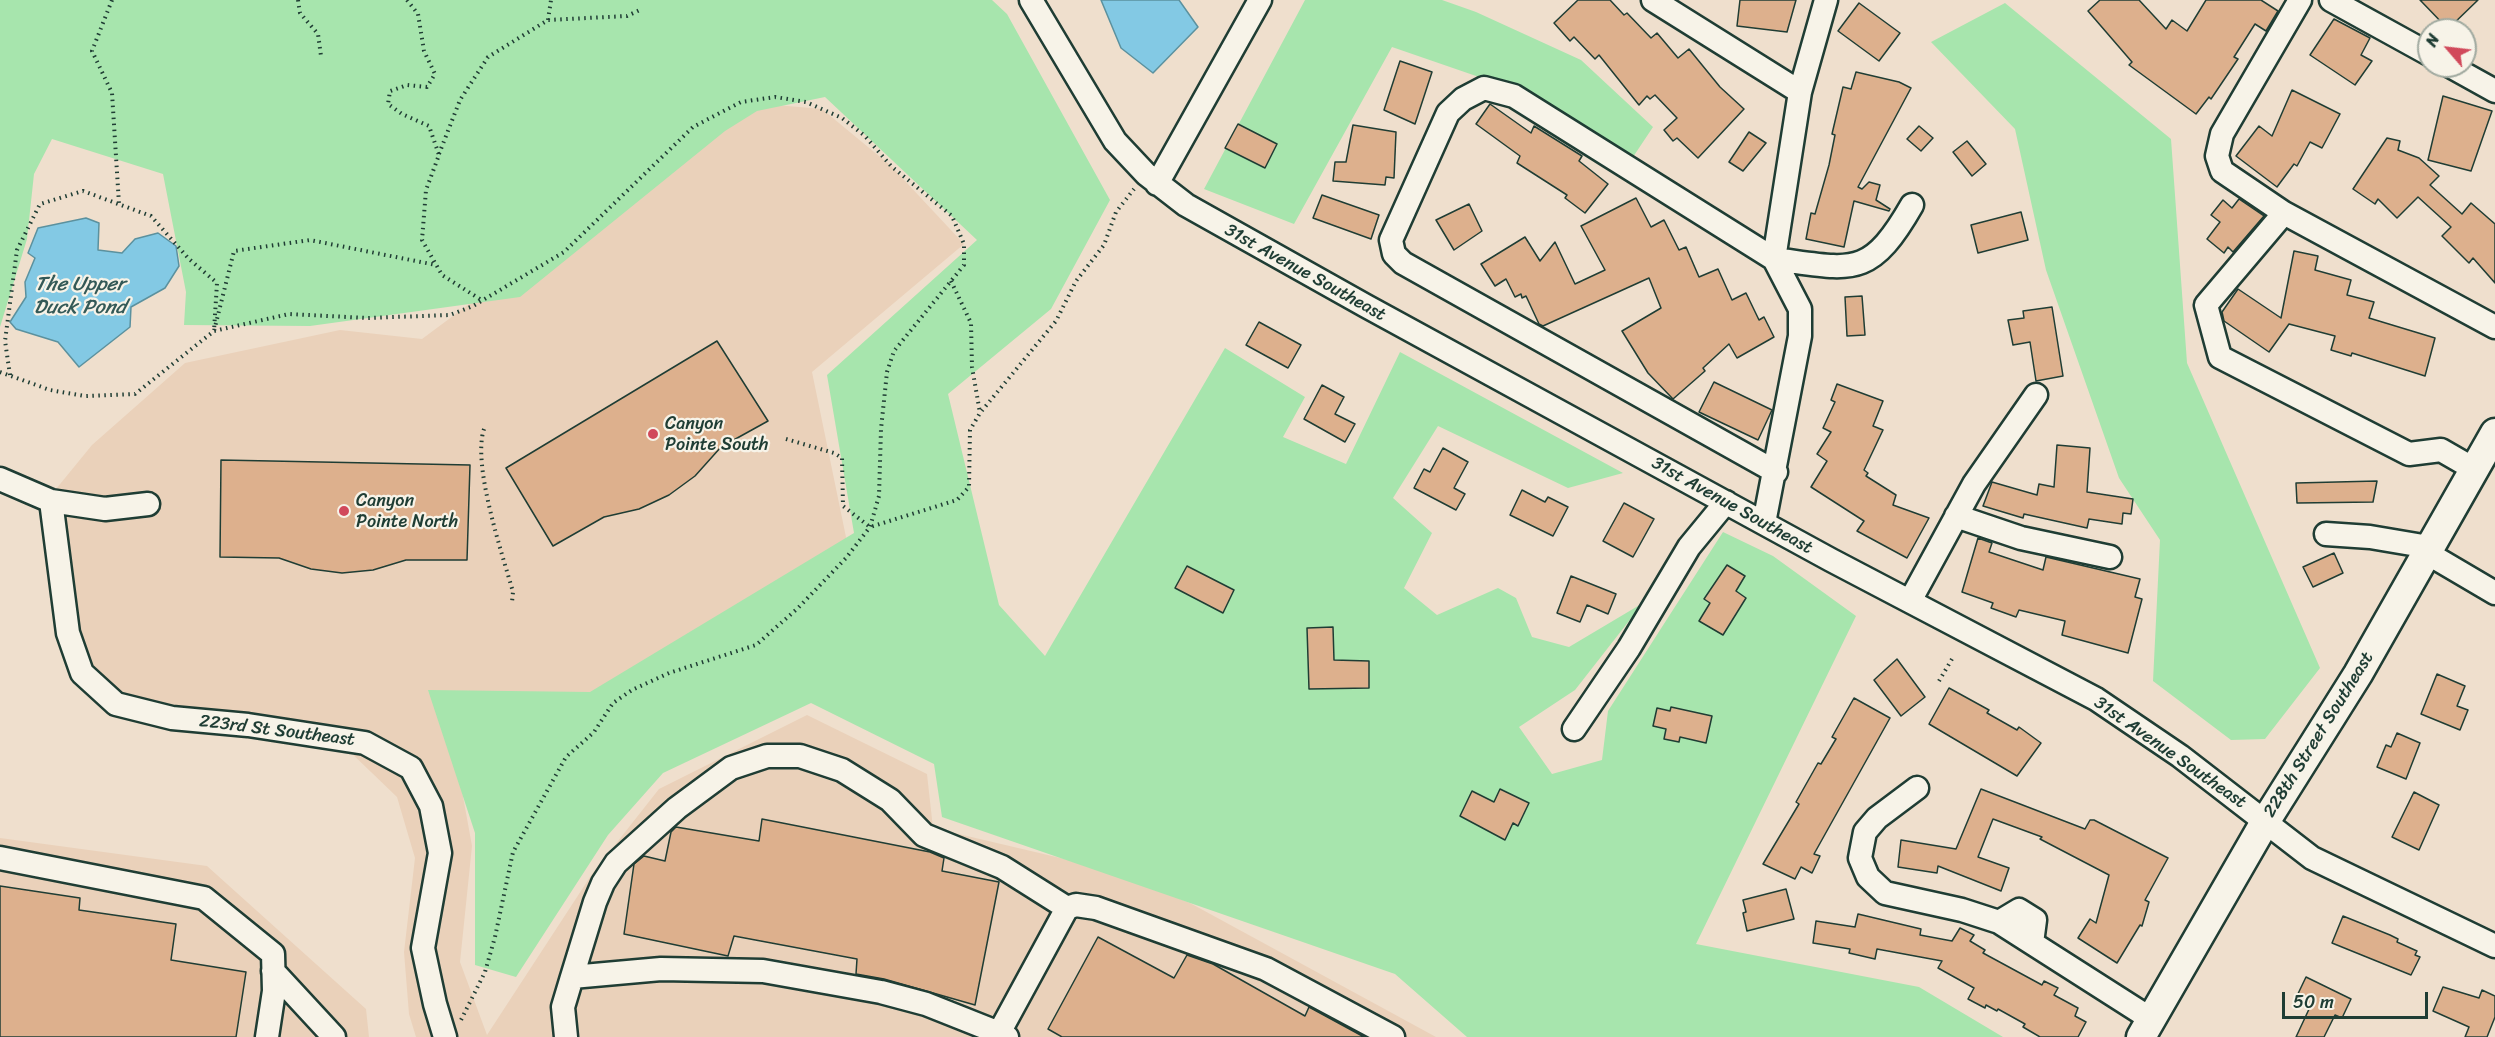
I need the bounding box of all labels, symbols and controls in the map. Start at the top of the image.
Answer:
north arrow [2417,18,2477,78]
text: N [2417,29,2448,52]
street label: 31st Avenue Southeast [1221,220,1389,326]
water label: The Upper Duck Pond [34,273,126,320]
place label: Canyon Pointe South [665,413,768,456]
marker: Canyon Pointe South [646,427,660,441]
street label: 31st Avenue Southeast [1648,453,1816,559]
place label: Canyon Pointe North [356,490,458,532]
marker: Canyon Pointe North [337,504,351,518]
street label: 228th Street Southeast [2259,648,2379,822]
street label: 31st Avenue Southeast [2090,692,2250,814]
street label: 223rd St Southeast [198,711,356,751]
scale bar [2285,980,2430,1018]
text: 50 m [2293,986,2334,1018]

